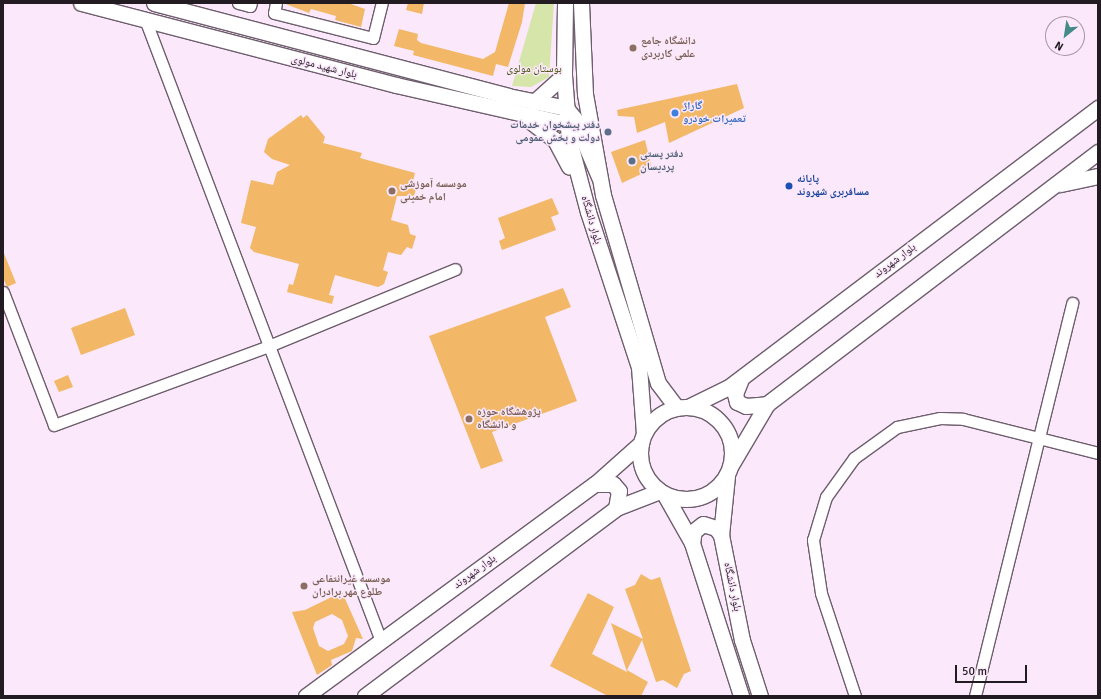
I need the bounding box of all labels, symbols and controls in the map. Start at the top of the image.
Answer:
north arrow [1045,16,1085,56]
place label: دانشگاه جامع علمی کاربردی [641,35,696,61]
text: N [1053,38,1066,54]
marker: دانشگاه جامع علمی کاربردی [628,43,638,53]
street label: بلوار شهید مولوی [290,52,358,82]
park label: بوستان مولوی [506,62,562,76]
place label: گاراژ تعمیرات خودرو [683,100,746,126]
marker: گاراژ تعمیرات خودرو [670,108,680,118]
place label: دفتر پیشخوان خدمات دولت و بخش عمومی [510,119,600,145]
marker: دفتر پیشخوان خدمات دولت و بخش عمومی [603,127,613,137]
place label: دفتر پستی پردیسان [640,148,683,174]
marker: دفتر پستی پردیسان [627,156,637,166]
place label: پایانه مسافربری شهروند [797,173,869,199]
place label: موسسه آموزشی امام خمینی [400,178,467,204]
marker: پایانه مسافربری شهروند [784,181,794,191]
marker: موسسه آموزشی امام خمینی [387,186,397,196]
street label: بلوار دانشگاه [578,194,604,246]
street label: بلوار شهروند [871,241,919,281]
place label: پژوهشگاه حوزه و دانشگاه [477,406,541,432]
marker: پژوهشگاه حوزه و دانشگاه [464,414,474,424]
street label: بلوار شهروند [451,552,499,592]
street label: بلوار دانشگاه [720,561,744,613]
place label: موسسه غیرانتفاعی طلوع مهر برادران [312,573,391,599]
marker: موسسه غیرانتفاعی طلوع مهر برادران [299,581,309,591]
scale bar [957,657,1029,683]
text: 50 m [962,664,987,679]

